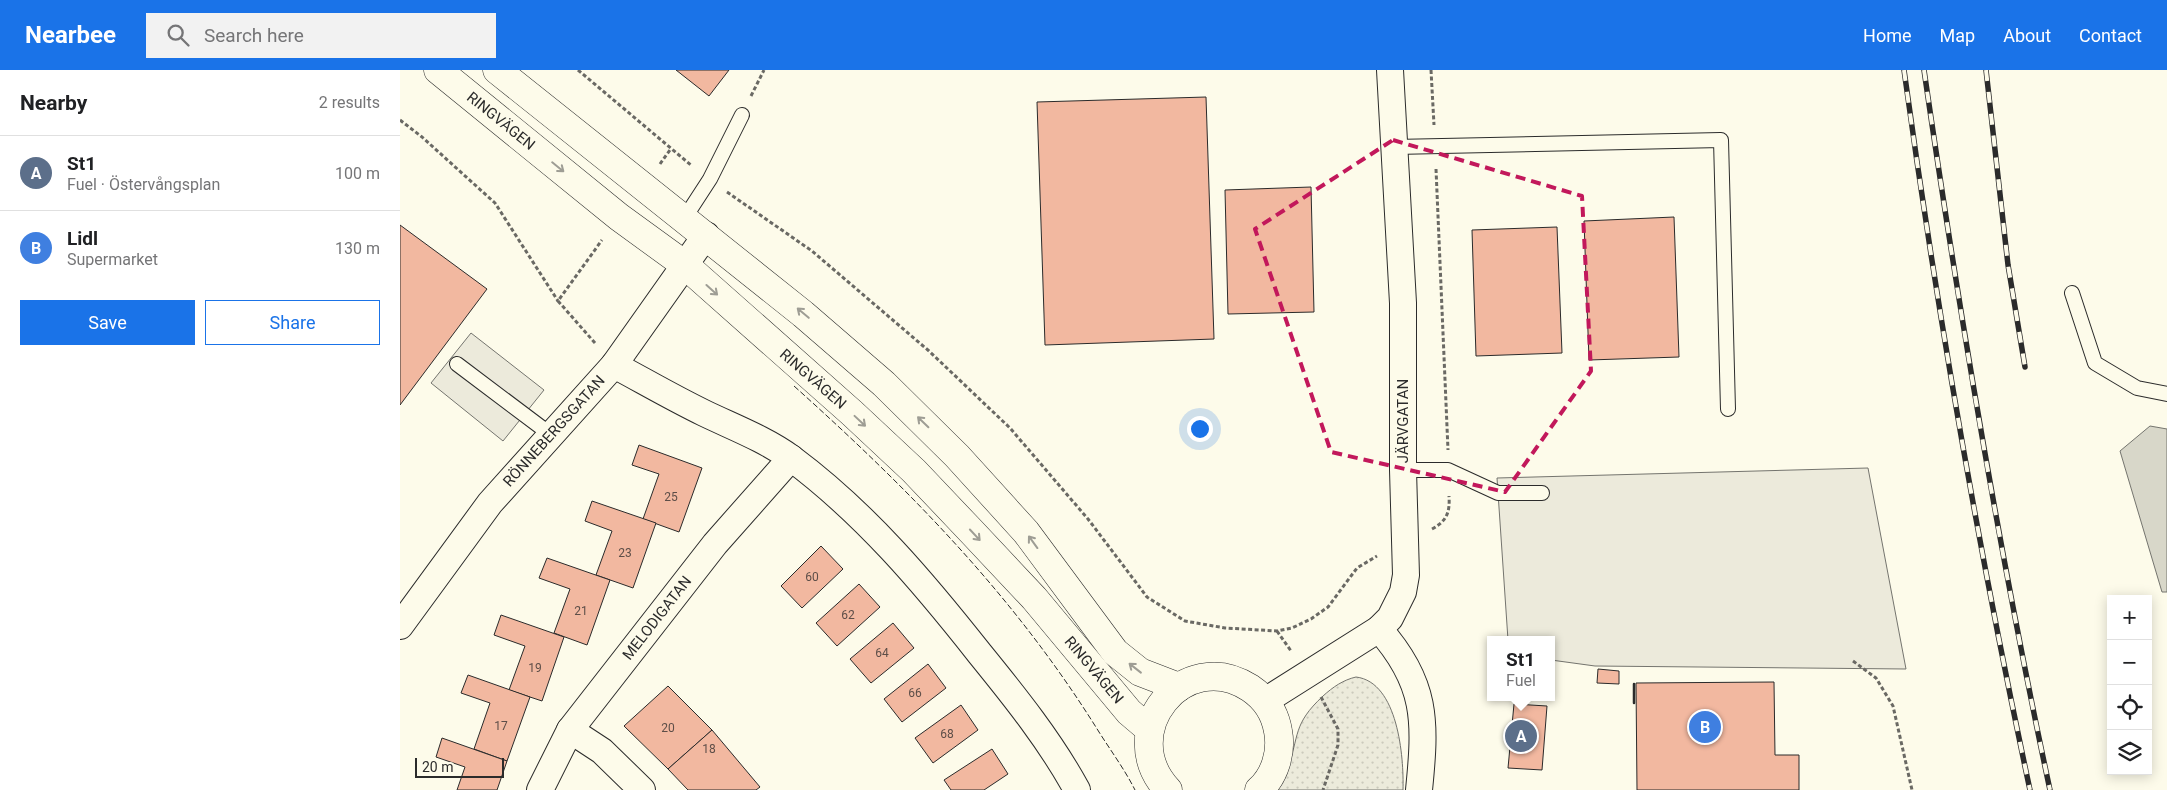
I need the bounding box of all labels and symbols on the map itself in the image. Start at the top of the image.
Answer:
street label: RINGVÄGEN [463,88,539,154]
one-way arrow [551,162,564,173]
one-way arrow [706,284,719,295]
one-way arrow [796,308,809,319]
street label: RINGVÄGEN [776,345,850,413]
street label: RÖNNEBERGSGATAN [499,372,609,490]
street label: JÄRVGATAN [1394,379,1412,463]
one-way arrow [854,415,866,427]
one-way arrow [917,416,929,429]
your location [1187,416,1213,442]
house number: 25 [664,490,678,504]
one-way arrow [969,529,981,542]
one-way arrow [1028,536,1039,549]
house number: 23 [618,546,632,560]
house number: 60 [805,570,819,584]
street label: MELODIGATAN [619,573,695,663]
house number: 21 [574,604,588,618]
house number: 62 [841,608,855,622]
street label: RINGVÄGEN [1061,633,1127,707]
house number: 64 [875,646,889,660]
house number: 19 [528,661,542,675]
one-way arrow [1129,662,1142,673]
house number: 66 [908,686,922,700]
pin: B [1689,708,1721,746]
pin: A [1505,717,1537,755]
house number: 17 [494,719,508,733]
house number: 20 [661,721,675,735]
house number: 68 [940,727,954,741]
house number: 18 [702,742,716,756]
scale bar [415,755,504,778]

